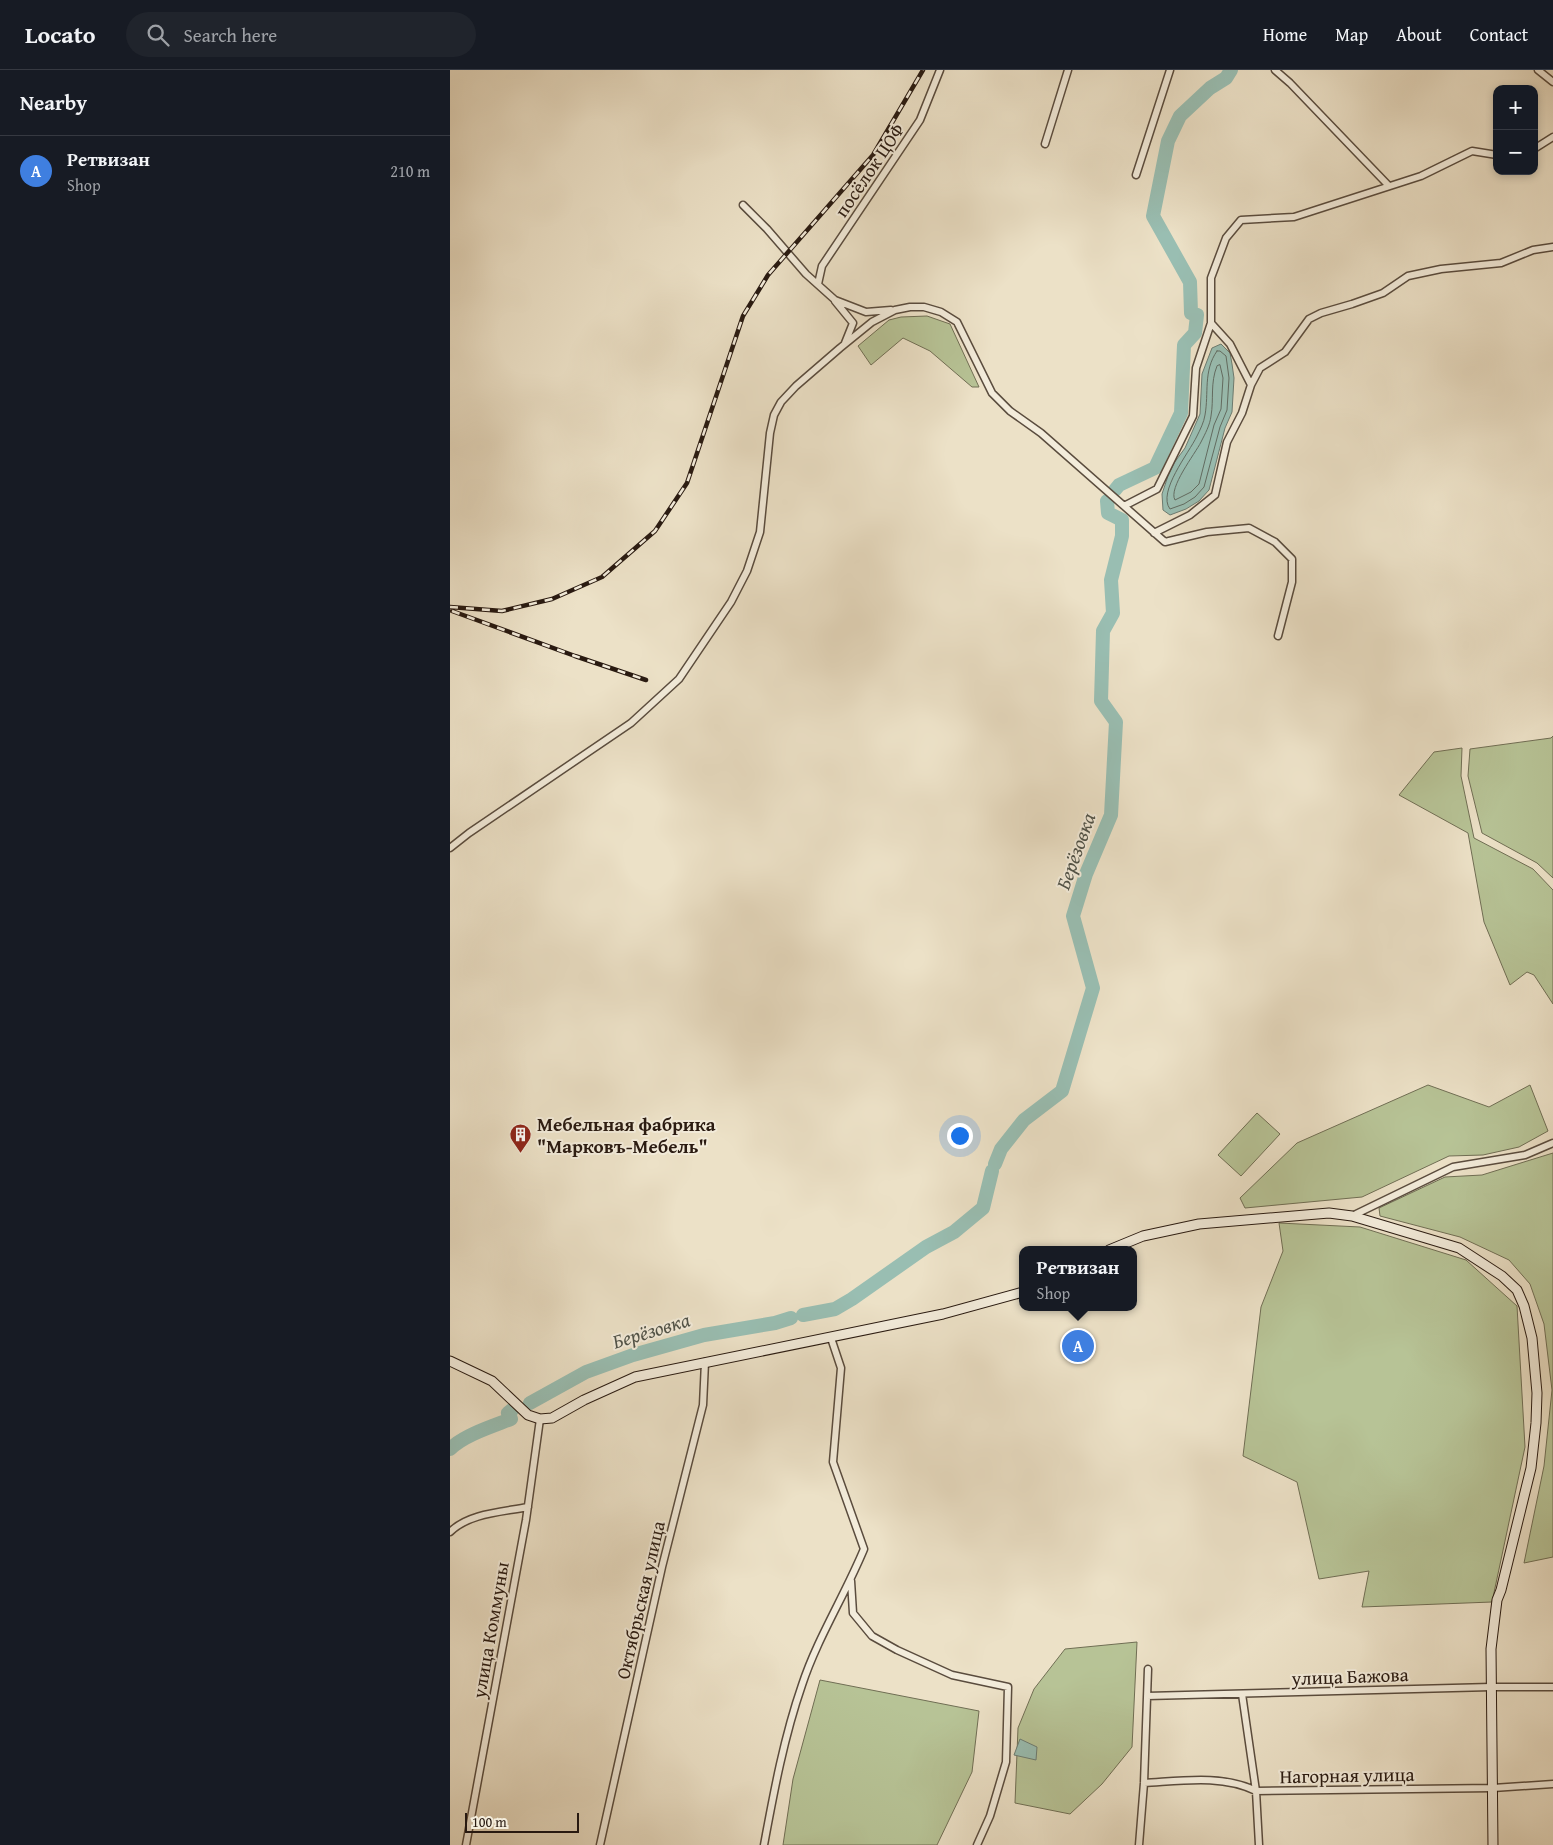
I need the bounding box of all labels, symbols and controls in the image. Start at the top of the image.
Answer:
search box [126,12,476,57]
text: Locato [25,17,96,52]
icon: search [144,21,172,49]
text: Search here [184,21,277,49]
text: Home [1263,21,1307,48]
text: Map [1335,21,1368,48]
text: About [1396,21,1442,48]
text: Contact [1470,21,1528,48]
map controls [1493,85,1538,175]
button: + [1493,85,1538,130]
text: Nearby [20,87,87,118]
street label: посёлок ЦОФ [827,117,911,223]
button: − [1493,130,1538,175]
text: Ретвизан [67,145,150,173]
text: A [31,159,41,183]
text: 210 m [390,159,430,183]
text: Shop [67,173,101,197]
water label: Берёзовка [1048,808,1103,893]
place label: Мебельная фабрика "Марковъ-Мебель" [537,1110,716,1160]
building icon: Мебельная фабрика "Марковъ-Мебель" [509,1123,533,1154]
your location [947,1123,973,1149]
popup [1019,1246,1137,1311]
text: Ретвизан [1037,1253,1119,1281]
text: Shop [1037,1281,1070,1305]
water label: Берёзовка [609,1304,694,1356]
pin: A [1062,1327,1094,1365]
street label: Октябрьская улица [608,1518,672,1682]
street label: улица Коммуны [464,1560,516,1701]
street label: улица Бажова [1290,1660,1409,1692]
street label: Нагорная улица [1279,1760,1415,1790]
scale bar [465,1810,579,1833]
text: 100 m [472,1812,507,1832]

